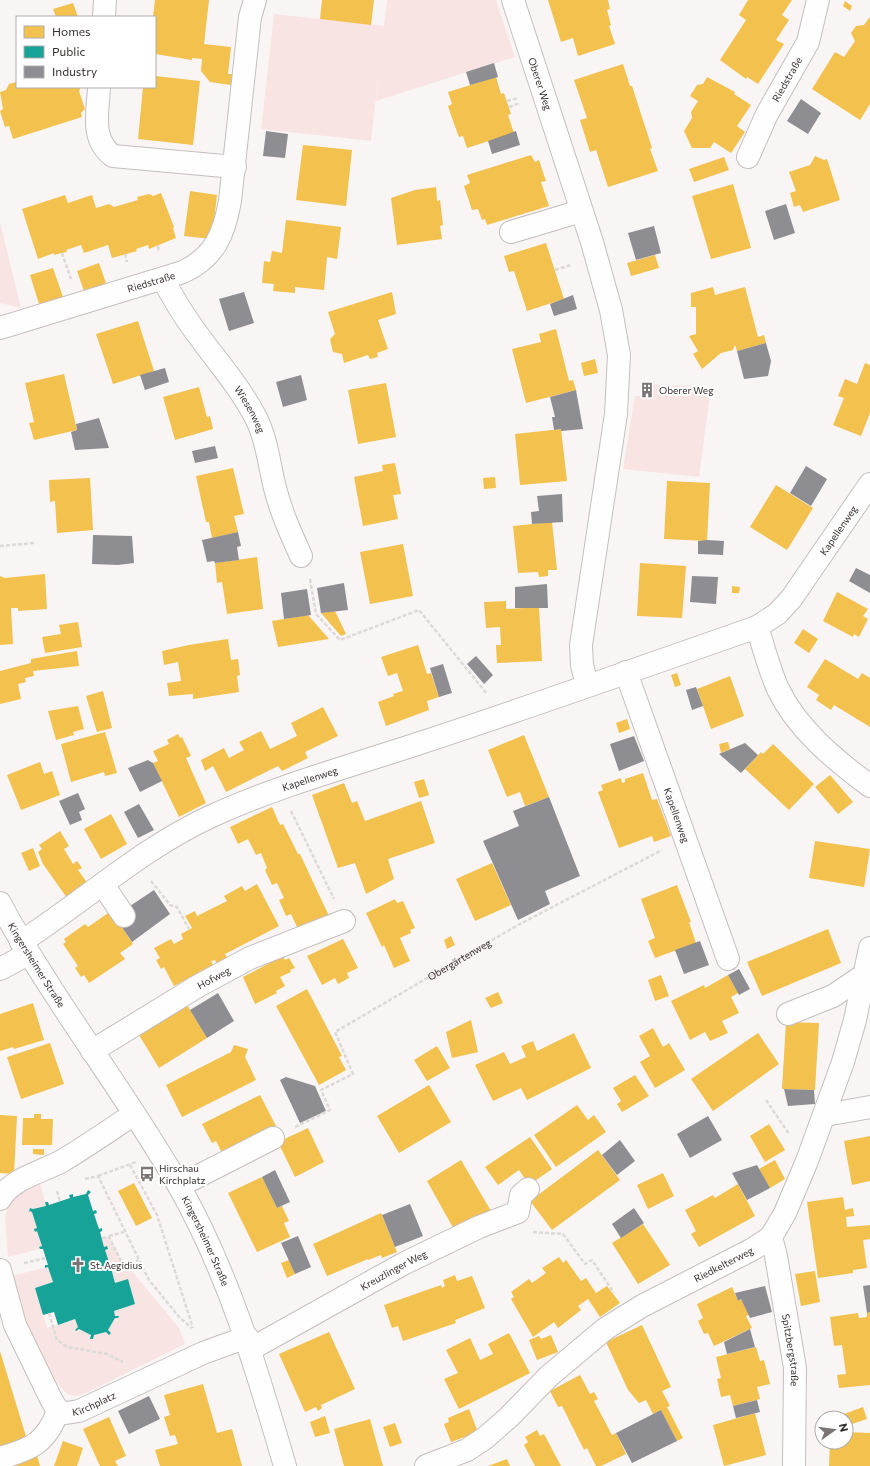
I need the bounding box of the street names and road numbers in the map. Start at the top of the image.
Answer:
street label: Riedstraße [769,55,804,104]
street label: Oberer Weg [526,56,555,112]
street label: Riedstraße [126,269,176,295]
street label: Wiesenweg [232,384,268,435]
street label: Kapellenweg [817,503,860,557]
street label: Kapellenweg [280,764,340,793]
street label: Kapellenweg [662,786,692,845]
street label: Kingersheimer Straße [6,920,68,1010]
street label: Obergärtenweg [425,936,493,983]
street label: Hofweg [195,964,233,991]
street label: Kingersheimer Straße [180,1194,232,1288]
street label: Riedkelterweg [692,1244,756,1284]
street label: Kreuzlinger Weg [358,1247,429,1293]
street label: Spitzbergstraße [780,1313,801,1386]
street label: Kirchplatz [71,1389,118,1418]

